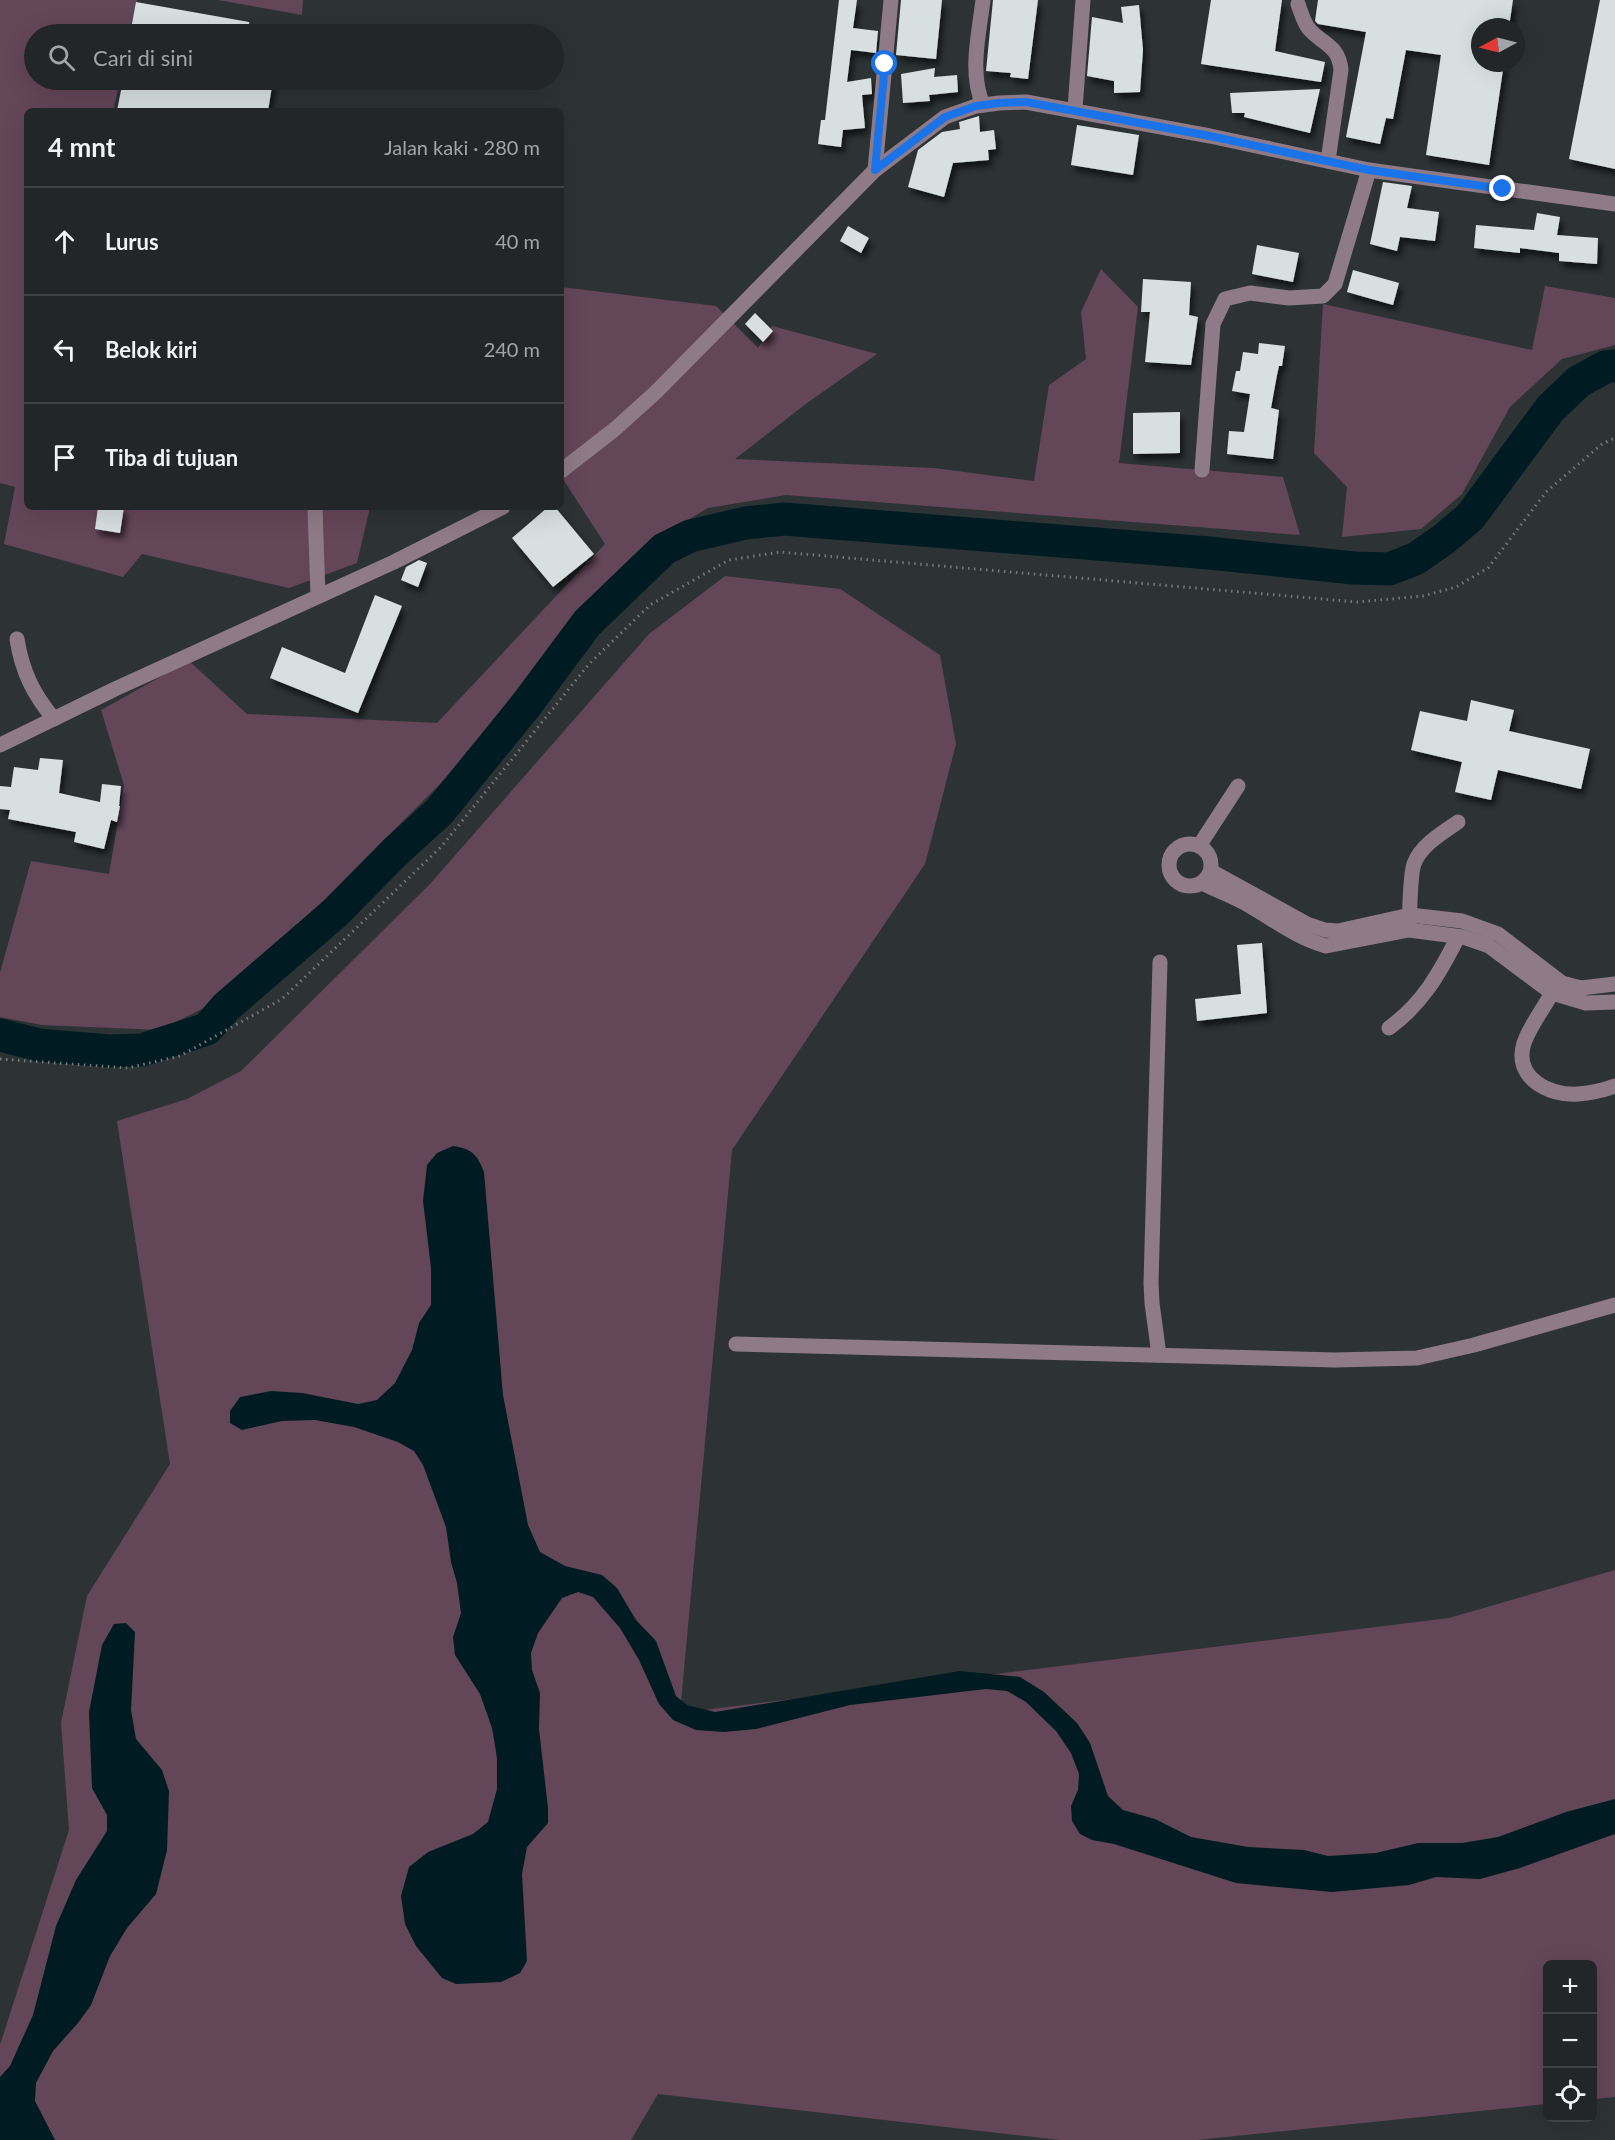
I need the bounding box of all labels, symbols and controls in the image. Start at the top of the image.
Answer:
north arrow [1471,18,1525,72]
search box [24,24,564,90]
icon: search [45,41,78,74]
text: Cari di sini [93,44,193,71]
route start [871,50,897,76]
text: 4 mnt [48,131,115,163]
text: Jalan kaki · 280 m [384,135,540,159]
route end [1489,175,1515,201]
icon: ahead [48,225,81,258]
text: Lurus [105,228,159,255]
text: 40 m [495,229,540,253]
icon: left [48,333,81,366]
text: Belok kiri [105,336,197,363]
text: 240 m [484,337,540,361]
icon: arrive [48,441,81,474]
text: Tiba di tujuan [105,444,238,471]
map controls [1543,1960,1597,2122]
button: + [1543,1960,1597,2014]
button: − [1543,2014,1597,2068]
button: locate [1543,2068,1597,2122]

